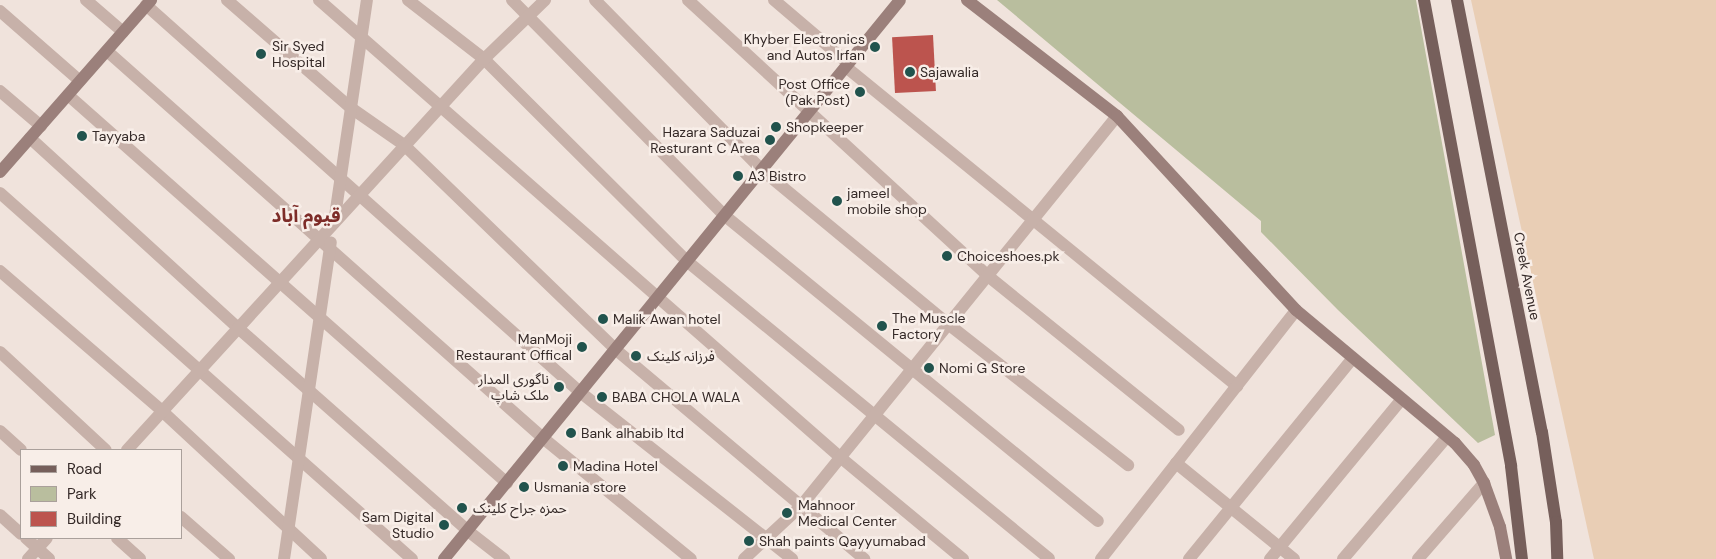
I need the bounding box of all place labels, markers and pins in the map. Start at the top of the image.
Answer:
place label: Khyber Electronics and Autos Irfan [744,31,865,64]
place label: Sir Syed Hospital [272,38,325,70]
marker: Khyber Electronics and Autos Irfan [869,41,881,53]
marker: Sir Syed Hospital [254,47,268,61]
place label: Sajawalia [920,64,979,80]
marker: Sajawalia [904,66,916,78]
place label: Post Office (Pak Post) [779,76,850,108]
marker: Post Office (Pak Post) [854,86,866,98]
place label: Shopkeeper [786,119,864,135]
marker: Shopkeeper [770,121,782,133]
place label: Hazara Saduzai Resturant C Area [650,124,760,156]
place label: Tayyaba [92,128,145,144]
marker: Tayyaba [76,130,88,142]
marker: Hazara Saduzai Resturant C Area [764,134,776,146]
place label: A3 Bistro [748,168,806,184]
marker: A3 Bistro [732,170,744,182]
place label: jameel mobile shop [847,185,927,218]
marker: jameel mobile shop [831,195,843,207]
place label: Choiceshoes.pk [957,248,1060,264]
marker: Choiceshoes.pk [941,250,953,262]
place label: The Muscle Factory [892,310,965,342]
place label: Malik Awan hotel [613,311,721,327]
marker: Malik Awan hotel [597,313,609,325]
marker: The Muscle Factory [876,320,888,332]
place label: ManMoji Restaurant Offical [456,331,572,364]
marker: ManMoji Restaurant Offical [576,341,588,353]
place label: فرزانہ کلینک [647,348,715,364]
marker: فرزانہ کلینک [629,349,643,363]
place label: Nomi G Store [939,360,1025,376]
marker: Nomi G Store [923,362,935,374]
place label: ناگوری المدار ملک شاپ [478,371,549,404]
marker: ناگوری المدار ملک شاپ [553,381,565,393]
place label: BABA CHOLA WALA [612,389,740,405]
marker: BABA CHOLA WALA [596,391,608,403]
place label: Bank alhabib ltd [581,425,684,441]
marker: Bank alhabib ltd [565,427,577,439]
place label: Madina Hotel [573,458,658,474]
marker: Madina Hotel [557,460,569,472]
place label: Usmania store [534,479,626,495]
marker: Usmania store [518,481,530,493]
place label: Mahnoor Medical Center [798,497,897,530]
place label: حمزہ جراح کلینک [473,500,567,516]
marker: حمزہ جراح کلینک [455,501,469,515]
marker: Mahnoor Medical Center [780,506,794,520]
place label: Sam Digital Studio [362,509,434,542]
marker: Sam Digital Studio [438,519,450,531]
place label: Shah paints Qayyumabad [759,533,926,549]
marker: Shah paints Qayyumabad [743,535,755,547]

